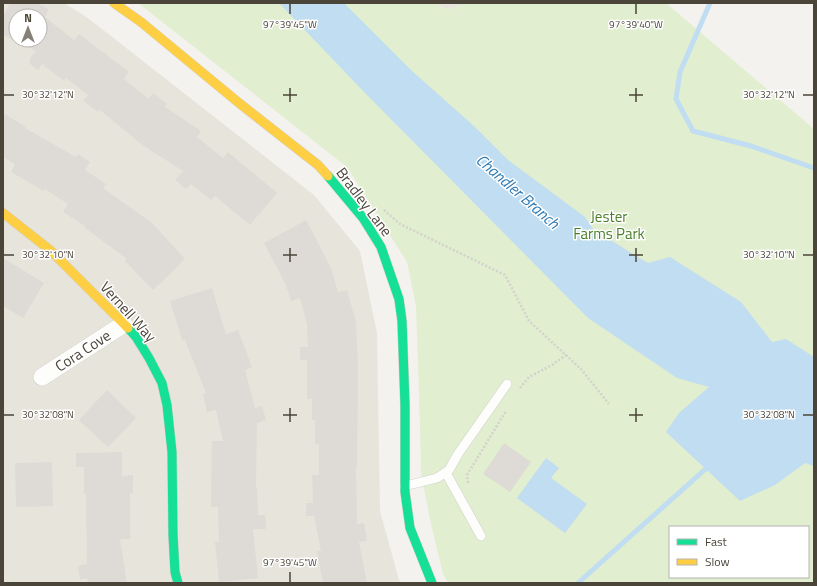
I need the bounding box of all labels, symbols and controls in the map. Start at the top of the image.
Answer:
north arrow [8,8,48,48]
text: N [24,10,32,26]
text: 97°39'45"W [263,17,317,32]
text: 97°39'40"W [609,17,663,32]
text: 30°32'12"N [22,87,74,102]
text: 30°32'12"N [743,87,795,102]
water label: Chandler Branch [471,148,566,235]
street label: Bradley Lane [331,162,398,241]
park label: Jester Farms Park [573,205,645,245]
text: 30°32'10"N [22,247,74,262]
text: 30°32'10"N [743,247,795,262]
street label: Vernell Way [95,276,162,347]
street label: Cora Cove [50,324,115,377]
text: 30°32'08"N [22,407,74,422]
text: 30°32'08"N [743,407,795,422]
legend [669,526,809,578]
text: Fast [705,532,728,551]
text: Slow [705,552,730,571]
text: 97°39'45"W [263,555,317,570]

